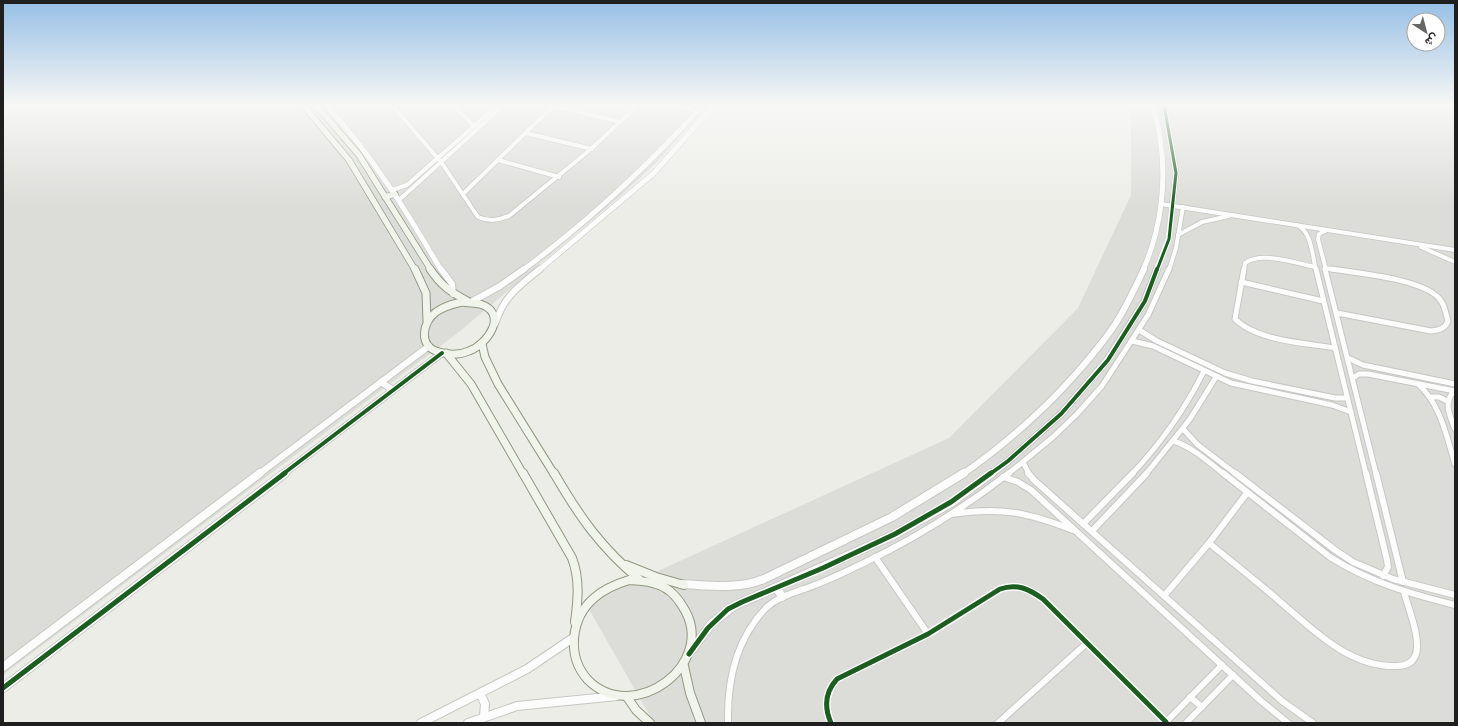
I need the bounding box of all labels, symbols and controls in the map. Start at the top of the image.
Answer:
north arrow [1406,12,1446,52]
text: ش [1422,30,1441,49]

